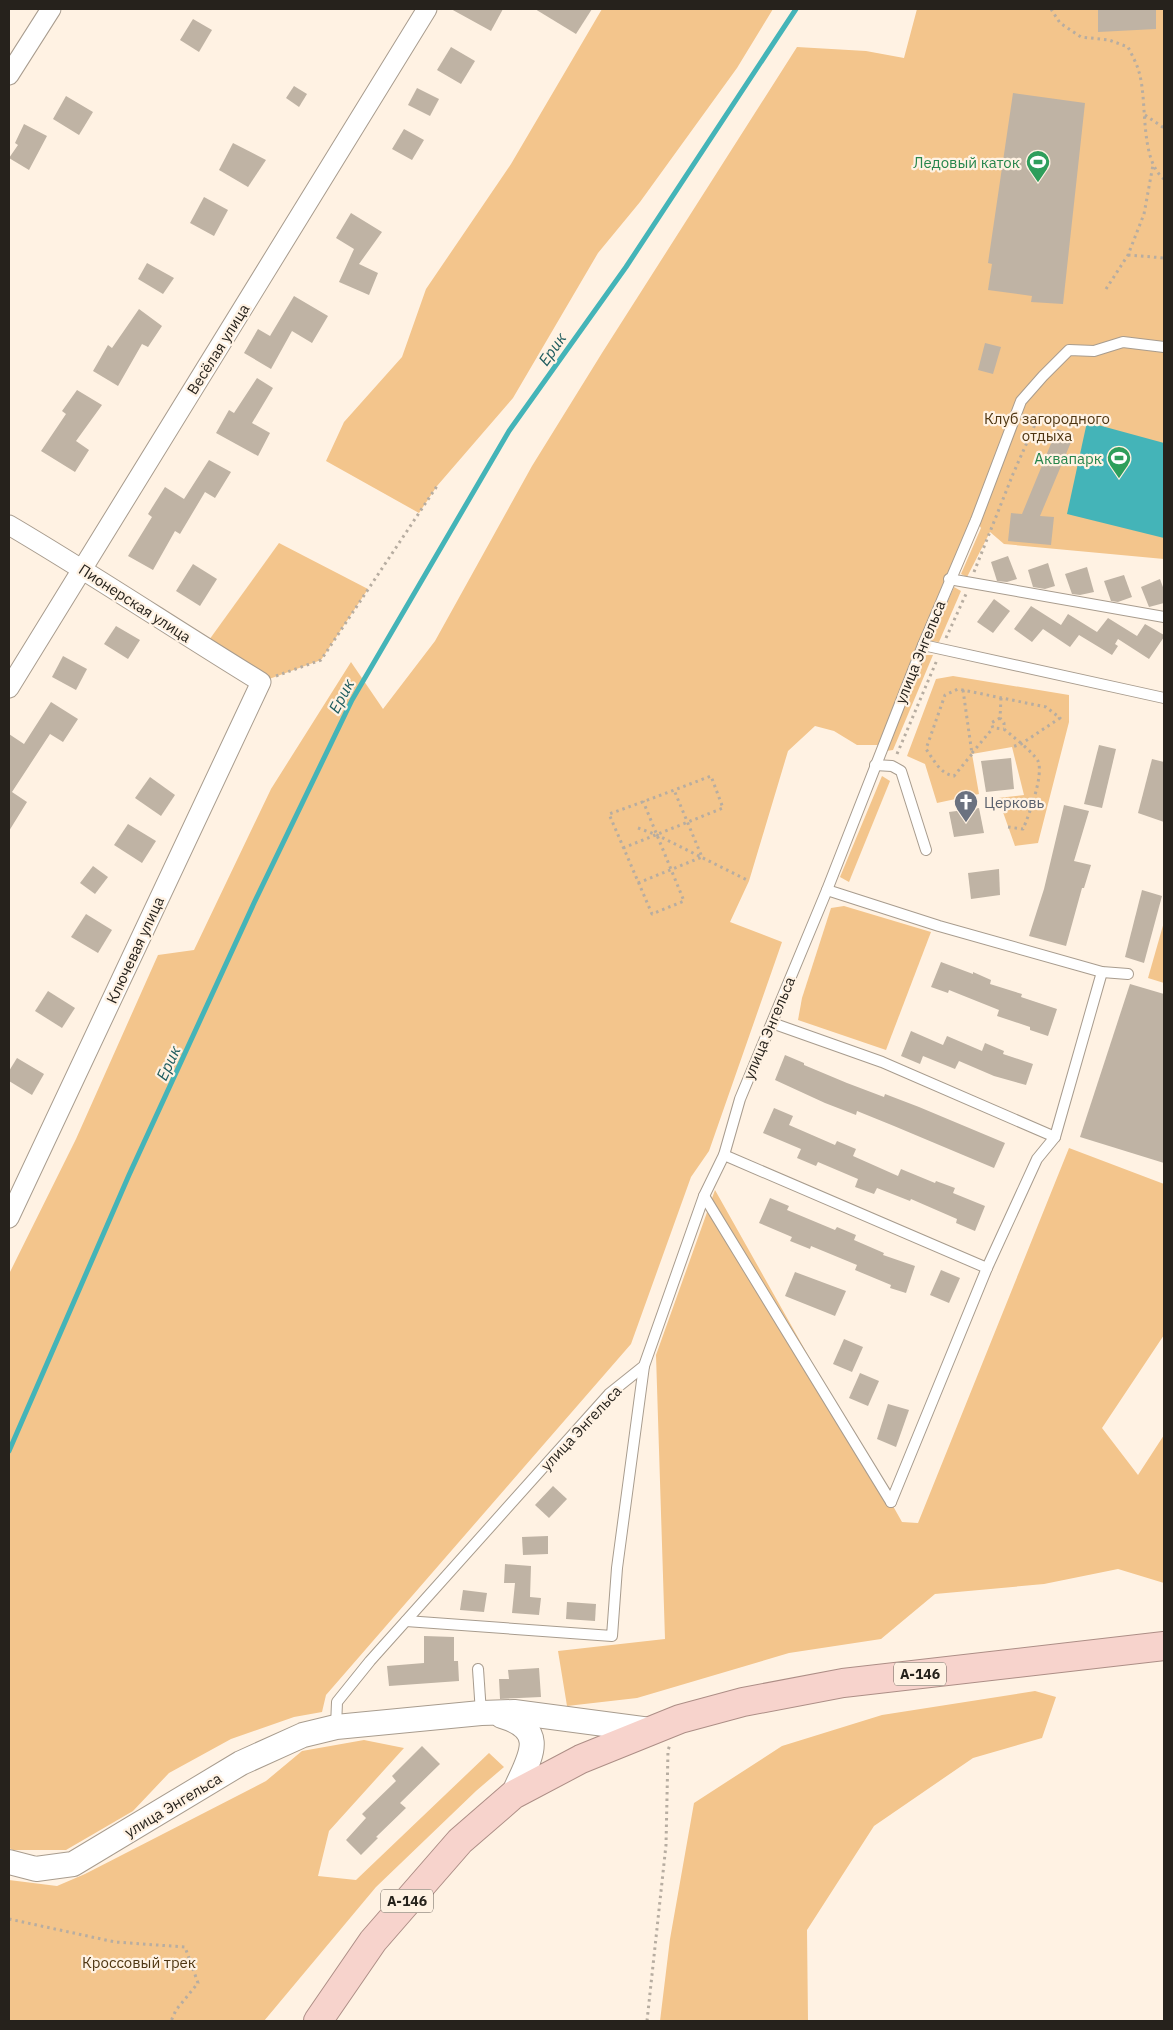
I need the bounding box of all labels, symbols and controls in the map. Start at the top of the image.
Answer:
sports icon: Ледовый каток [1025,149,1051,183]
place label: Ледовый каток [913,153,1020,172]
street label: Весёлая улица [183,300,253,398]
water label: Ерик [534,328,571,369]
park label: Клуб загородного отдыха [984,409,1110,445]
sports icon: Аквапарк [1106,445,1132,479]
place label: Аквапарк [1034,449,1102,468]
street label: Пионерская улица [75,560,195,646]
street label: улица Энгельса [891,598,949,706]
water label: Ерик [324,675,358,716]
church icon: Церковь [953,789,979,823]
place label: Церковь [984,793,1045,812]
street label: Ключевая улица [102,893,168,1007]
street label: улица Энгельса [739,974,799,1082]
water label: Ерик [151,1042,185,1083]
street label: улица Энгельса [537,1381,625,1475]
road number: А-146 [894,1662,946,1686]
street label: улица Энгельса [121,1769,225,1841]
road number: А-146 [381,1890,433,1912]
park label: Кроссовый трек [82,1953,196,1972]

